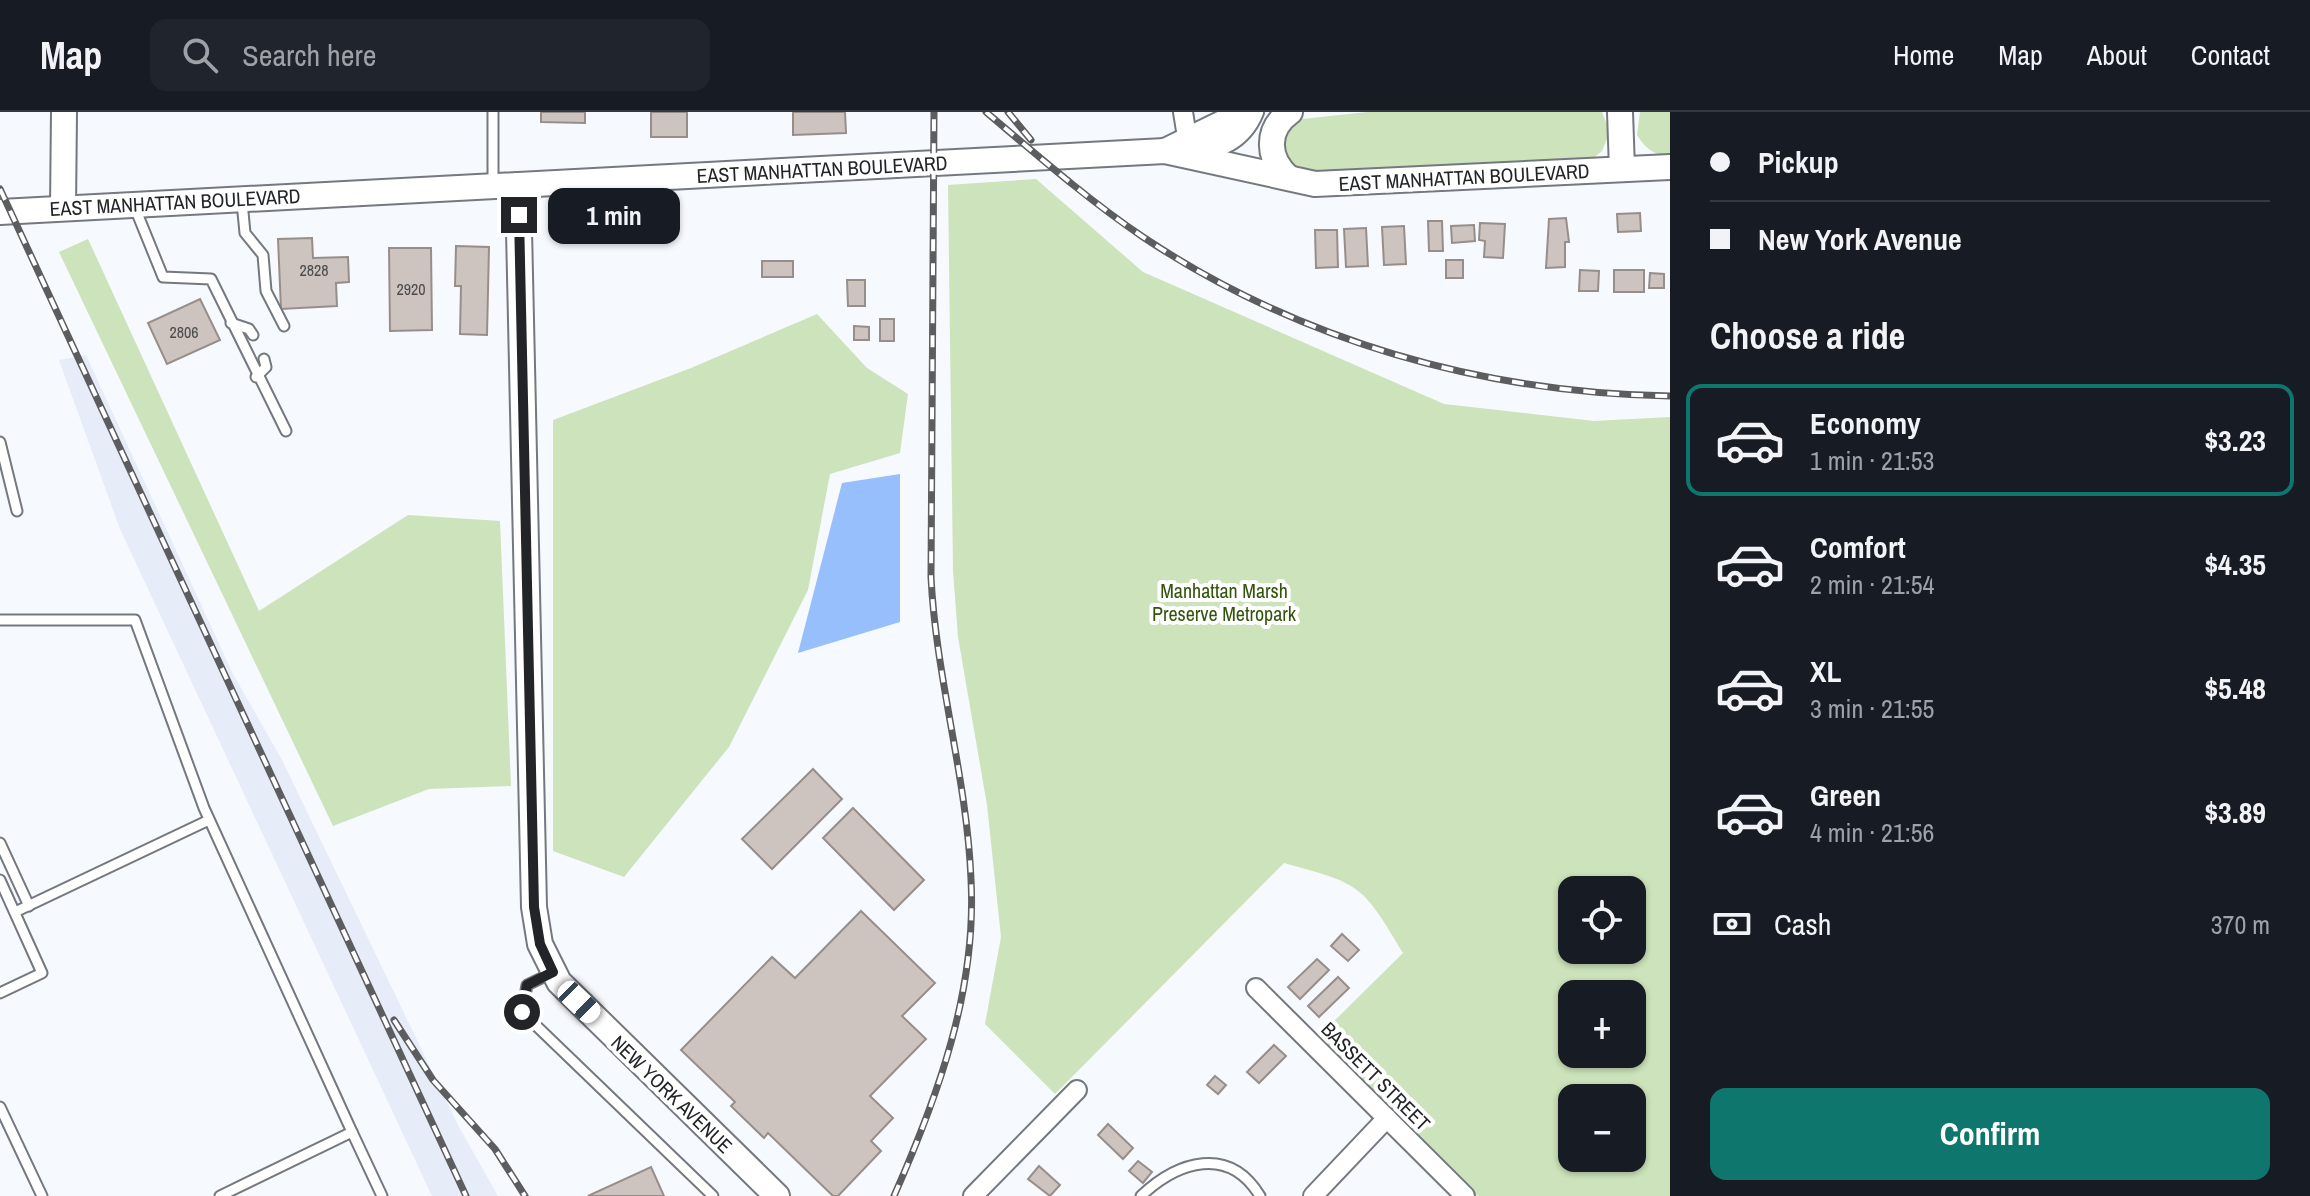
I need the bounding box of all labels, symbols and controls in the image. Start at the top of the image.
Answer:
search box [150,19,710,91]
text: Map [40,30,102,81]
icon: search [178,33,222,77]
text: Search here [242,35,376,75]
text: Home [1893,36,1954,74]
text: Map [1998,36,2043,74]
text: About [2087,36,2147,74]
text: Contact [2191,36,2270,74]
text: Pickup [1758,142,1839,182]
street label: EAST MANHATTAN BOULEVARD [696,149,948,189]
street label: EAST MANHATTAN BOULEVARD [1338,157,1590,197]
street label: EAST MANHATTAN BOULEVARD [49,182,301,222]
callout: 1 min [547,187,679,243]
route end [501,197,537,233]
text: 1 min [586,198,642,233]
text: New York Avenue [1758,219,1962,259]
house number: 2828 [299,259,329,281]
house number: 2920 [396,278,426,300]
text: Choose a ride [1710,312,1905,360]
house number: 2806 [169,321,199,343]
text: Economy [1810,403,1921,443]
icon: car [1714,404,1786,476]
text: $3.23 [2204,420,2266,460]
text: 1 min · 21:53 [1810,443,1934,478]
text: Comfort [1810,527,1906,567]
icon: car [1714,528,1786,600]
text: $4.35 [2204,544,2266,584]
text: 2 min · 21:54 [1810,567,1934,602]
park label: Manhattan Marsh Preserve Metropark [1152,577,1297,627]
text: XL [1810,651,1841,691]
icon: car [1714,652,1786,724]
text: $5.48 [2204,668,2266,708]
text: 3 min · 21:55 [1810,691,1934,726]
text: Green [1810,775,1881,815]
icon: car [1714,776,1786,848]
text: $3.89 [2204,792,2266,832]
text: 4 min · 21:56 [1810,815,1934,850]
map controls [1558,876,1646,1172]
button: locate [1558,876,1646,964]
icon: cash [1710,902,1754,946]
text: Cash [1774,904,1831,944]
text: 370 m [2211,907,2270,942]
car [553,977,605,1027]
button: + [1558,980,1646,1068]
route start [504,994,540,1030]
street label: BASSETT STREET [1316,1016,1436,1136]
street label: NEW YORK AVENUE [605,1029,739,1159]
button: − [1558,1084,1646,1172]
button: Confirm [1710,1088,2270,1180]

